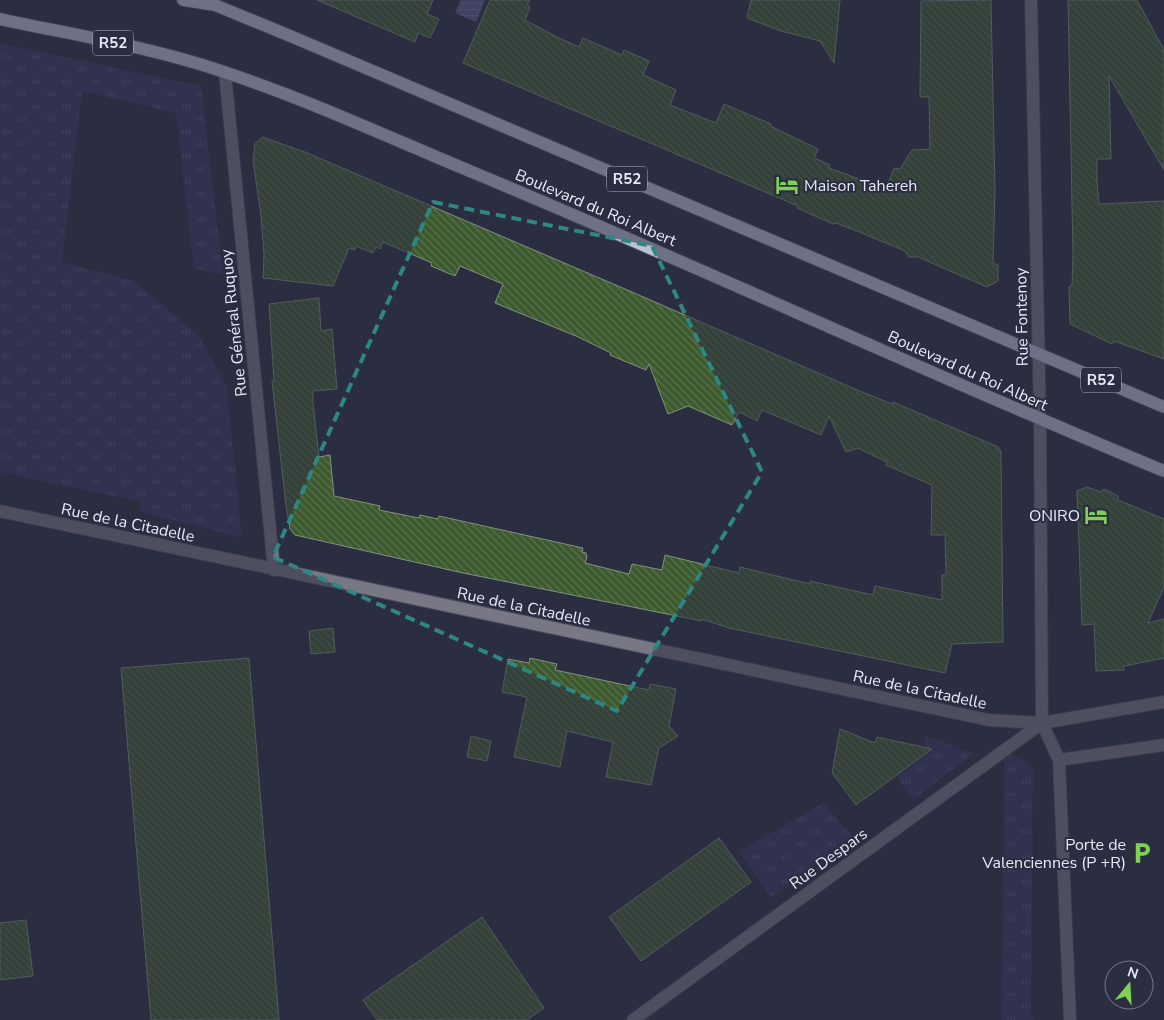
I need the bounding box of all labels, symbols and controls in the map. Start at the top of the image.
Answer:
road number: R52 [93,30,133,56]
street label: Boulevard du Roi Albert [512,164,680,252]
road number: R52 [607,166,647,192]
hotel icon: Maison Tahereh [774,172,800,198]
place label: Maison Tahereh [804,175,917,197]
street label: Rue Général Ruquoy [215,247,253,398]
street label: Rue Fontenoy [1010,267,1034,367]
street label: Boulevard du Roi Albert [884,326,1051,416]
road number: R52 [1081,368,1121,392]
street label: Rue de la Citadelle [59,498,197,548]
hotel icon: ONIRO [1083,502,1109,528]
place label: ONIRO [1029,505,1080,527]
street label: Rue de la Citadelle [455,582,593,632]
street label: Rue de la Citadelle [851,665,989,715]
street label: Rue Despars [785,823,872,895]
place label: Porte de Valenciennes (P +R) [981,834,1126,874]
parking icon: Porte de Valenciennes (P +R) [1129,840,1155,866]
north arrow [1104,960,1154,1010]
text: N [1125,962,1141,984]

